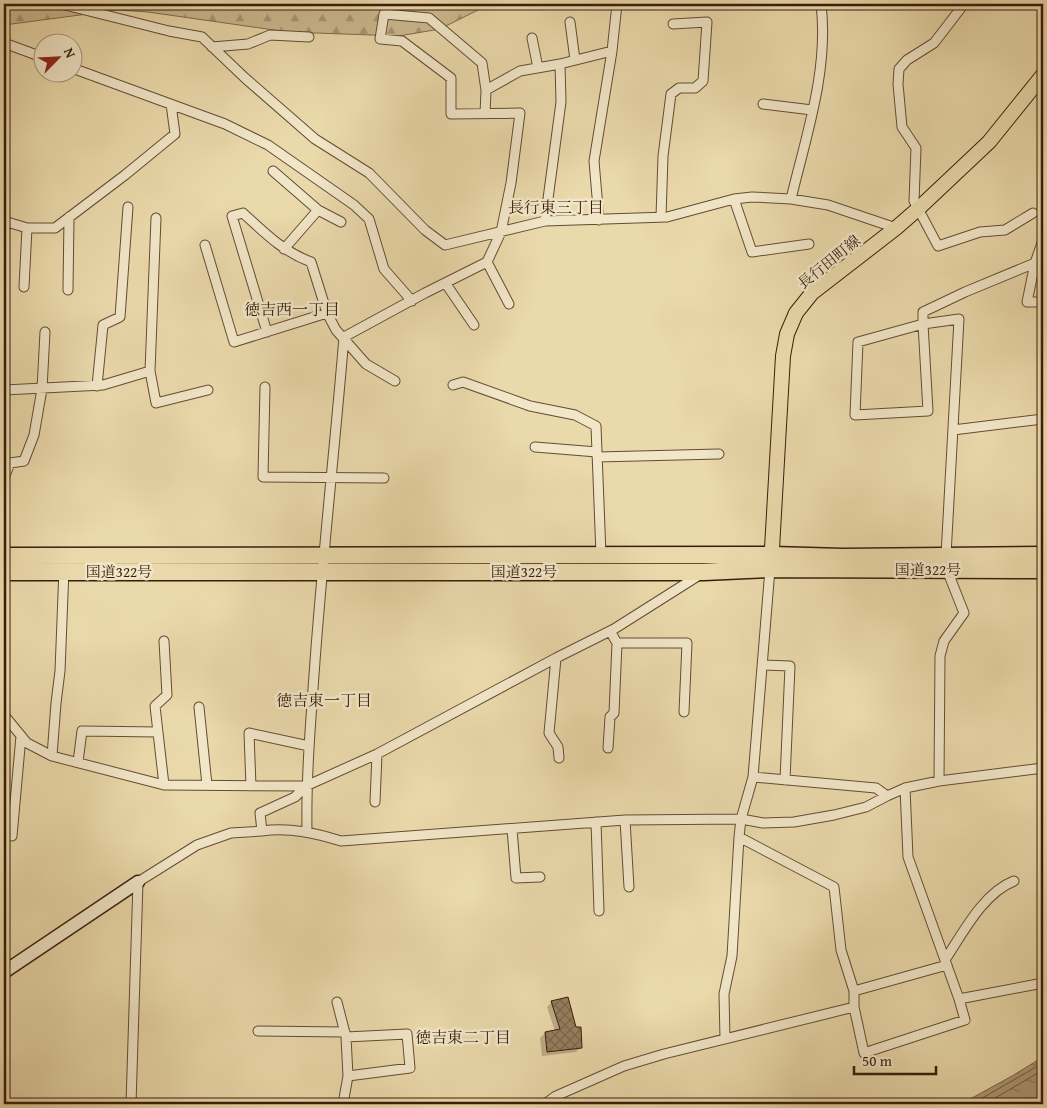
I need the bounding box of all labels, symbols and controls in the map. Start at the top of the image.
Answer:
north arrow [32,32,82,82]
text: N [59,44,81,62]
district label: 長行東三丁目 [508,195,604,219]
street label: 長行田町線 [793,230,864,293]
district label: 徳吉西一丁目 [244,297,340,321]
street label: 国道322号 [895,559,961,580]
street label: 国道322号 [86,561,152,582]
street label: 国道322号 [491,561,557,582]
district label: 徳吉東一丁目 [276,688,372,712]
district label: 徳吉東二丁目 [415,1025,511,1049]
scale bar [854,1043,937,1075]
text: 50 m [862,1050,893,1071]

